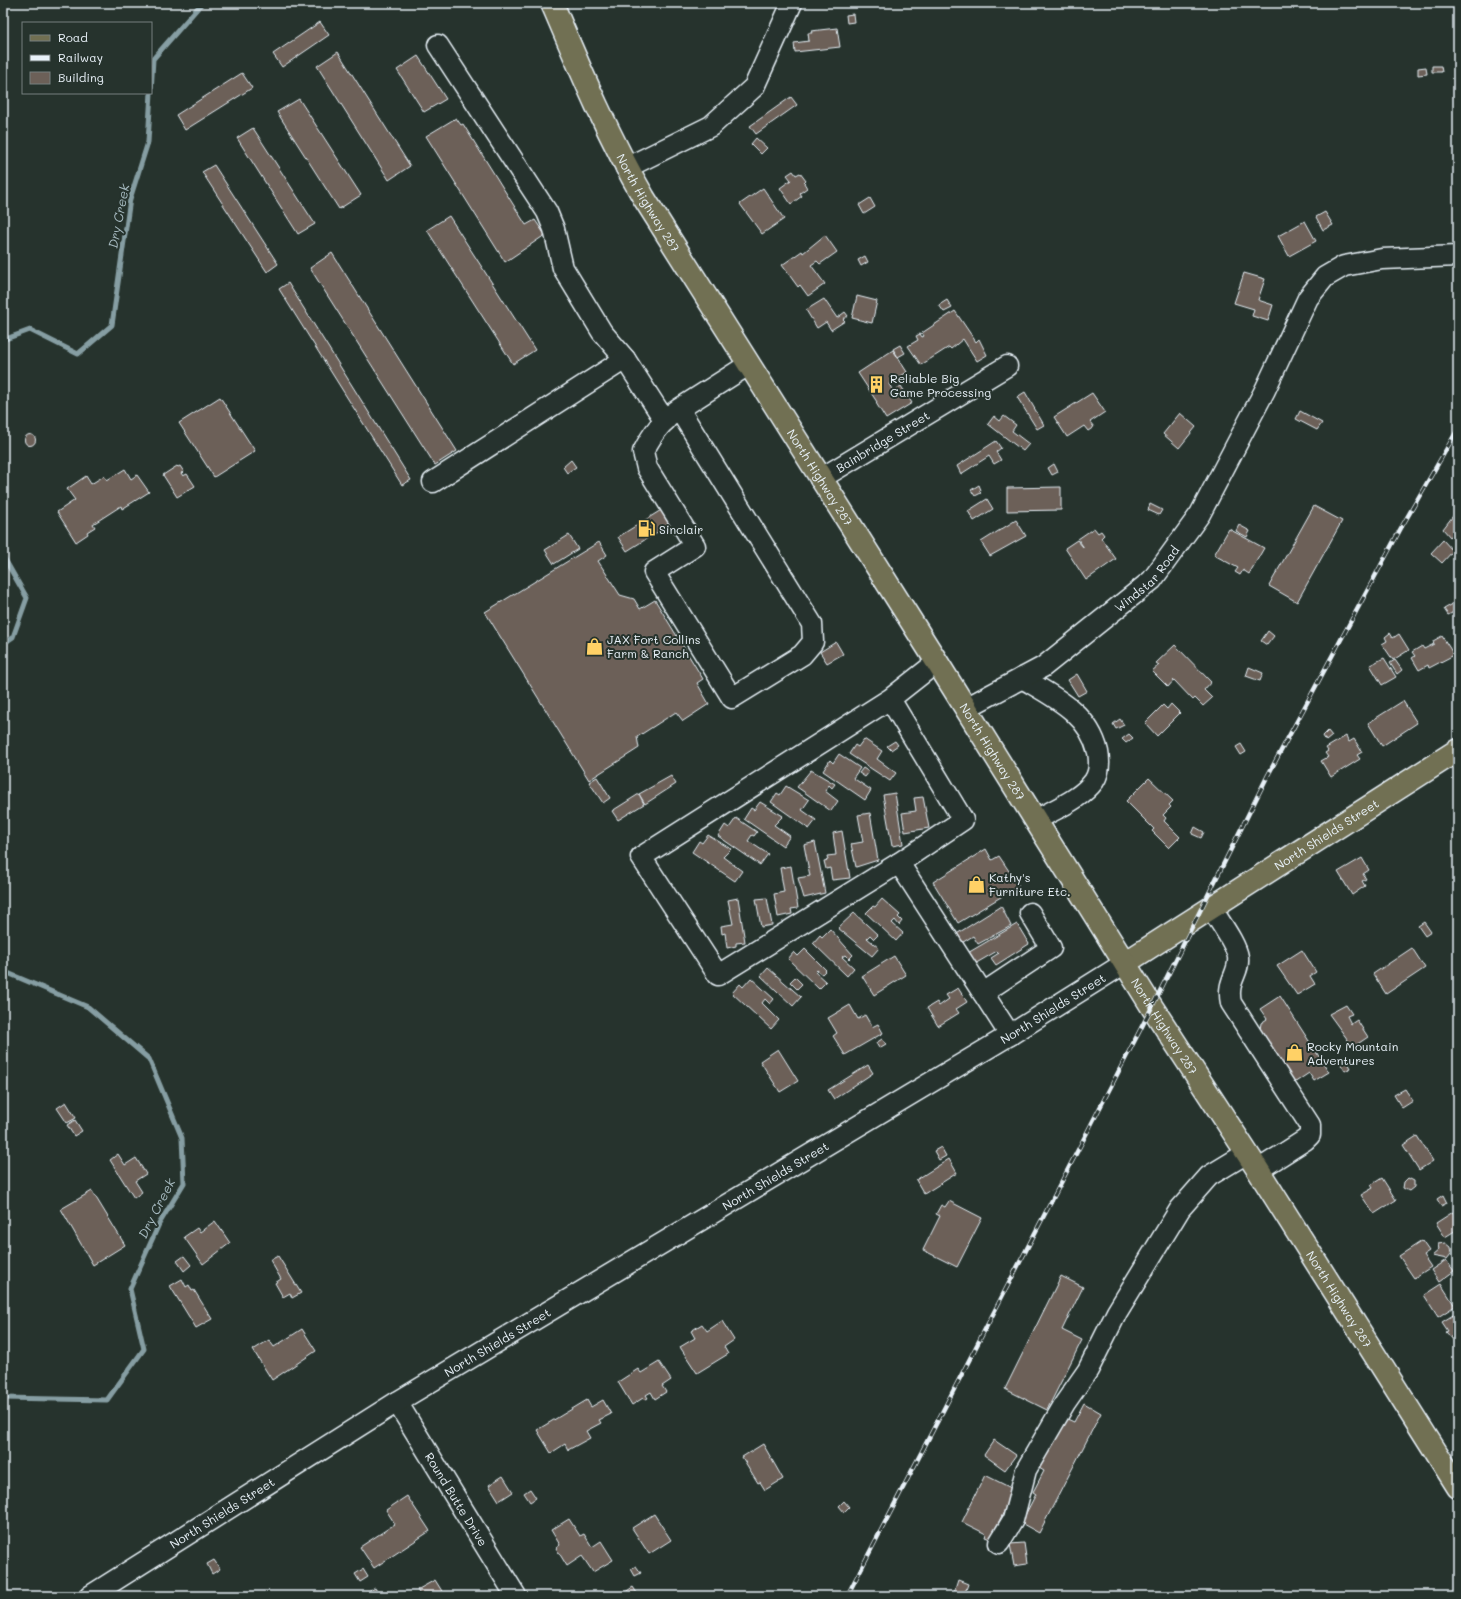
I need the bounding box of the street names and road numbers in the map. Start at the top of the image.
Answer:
street label: North Highway 287 [613,151,684,255]
street label: Bainbridge Street [833,407,932,476]
street label: North Highway 287 [784,426,857,529]
street label: Windstar Road [1111,542,1183,615]
street label: North Highway 287 [957,700,1029,803]
street label: North Shields Street [1271,795,1382,874]
street label: North Shields Street [997,969,1108,1047]
street label: North Highway 287 [1128,975,1202,1078]
street label: North Shields Street [719,1138,831,1214]
street label: North Highway 287 [1303,1248,1376,1351]
street label: North Shields Street [441,1304,553,1380]
street label: Round Butte Drive [422,1449,491,1549]
street label: North Shields Street [166,1474,277,1552]

